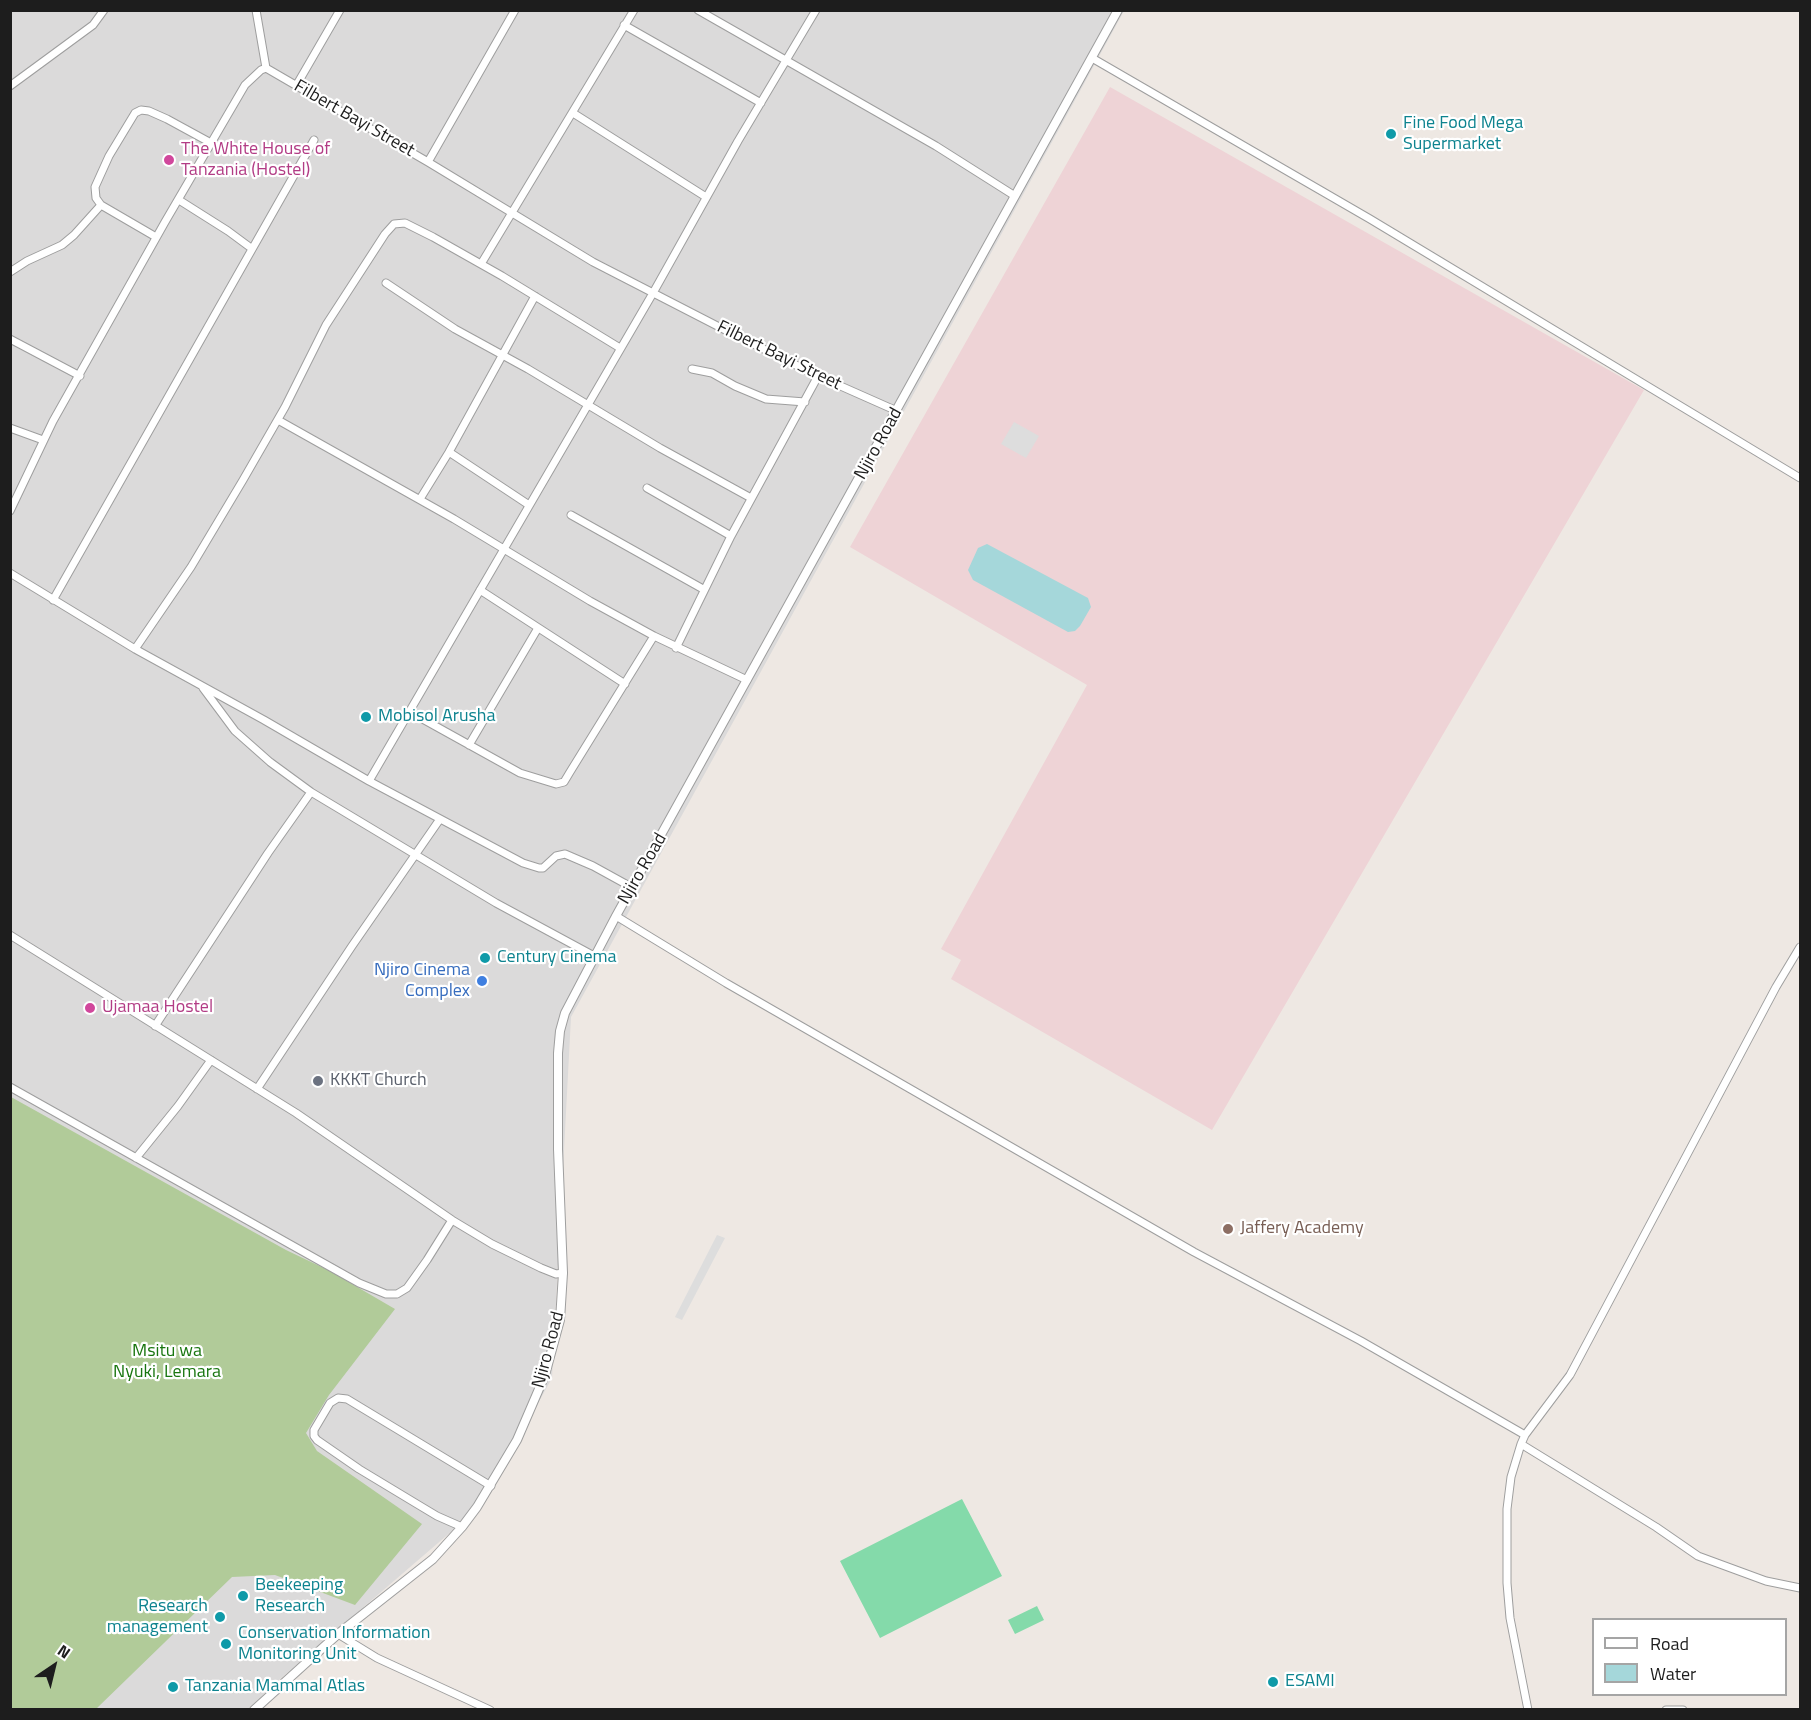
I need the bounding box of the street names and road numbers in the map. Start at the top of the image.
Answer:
street label: Filbert Bayi Street [290,76,418,162]
street label: Filbert Bayi Street [713,317,845,395]
street label: Njiro Road [851,404,907,484]
street label: Njiro Road [614,830,672,908]
street label: Njiro Road [528,1309,570,1391]

